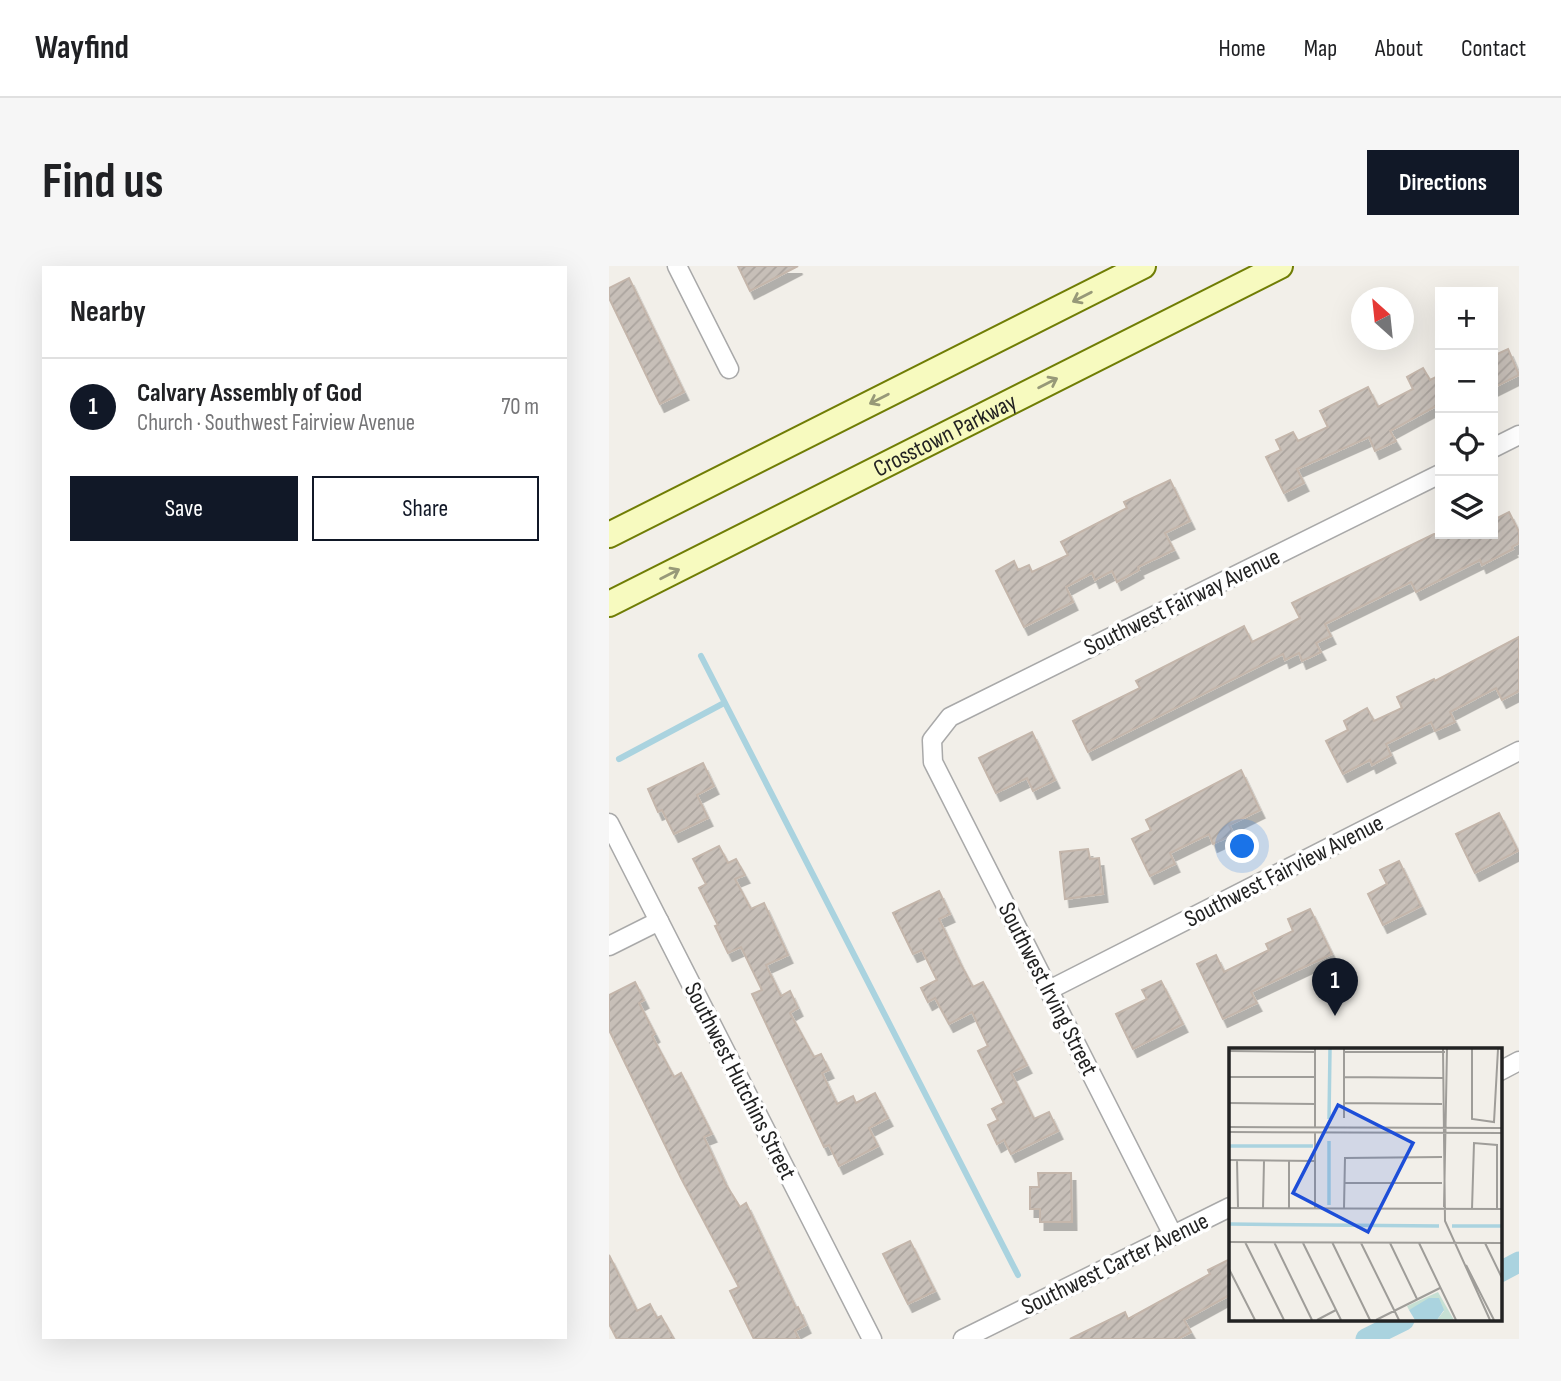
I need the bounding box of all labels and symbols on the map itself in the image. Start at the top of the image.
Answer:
north arrow [1351,287,1414,350]
one-way arrow [1072,290,1093,304]
one-way arrow [1037,375,1058,389]
street label: Crosstown Parkway [868,387,1021,483]
one-way arrow [869,393,890,407]
street label: Southwest Fairway Avenue [1079,542,1285,662]
one-way arrow [659,566,680,580]
street label: Southwest Fairview Avenue [1180,808,1388,934]
your location [1225,829,1259,863]
street label: Southwest Irving Street [992,898,1104,1080]
pin: 1 [1312,958,1358,1016]
street label: Southwest Hutchins Street [678,977,802,1185]
inset map [1229,1048,1501,1322]
street label: Southwest Carter Avenue [1017,1206,1213,1322]

